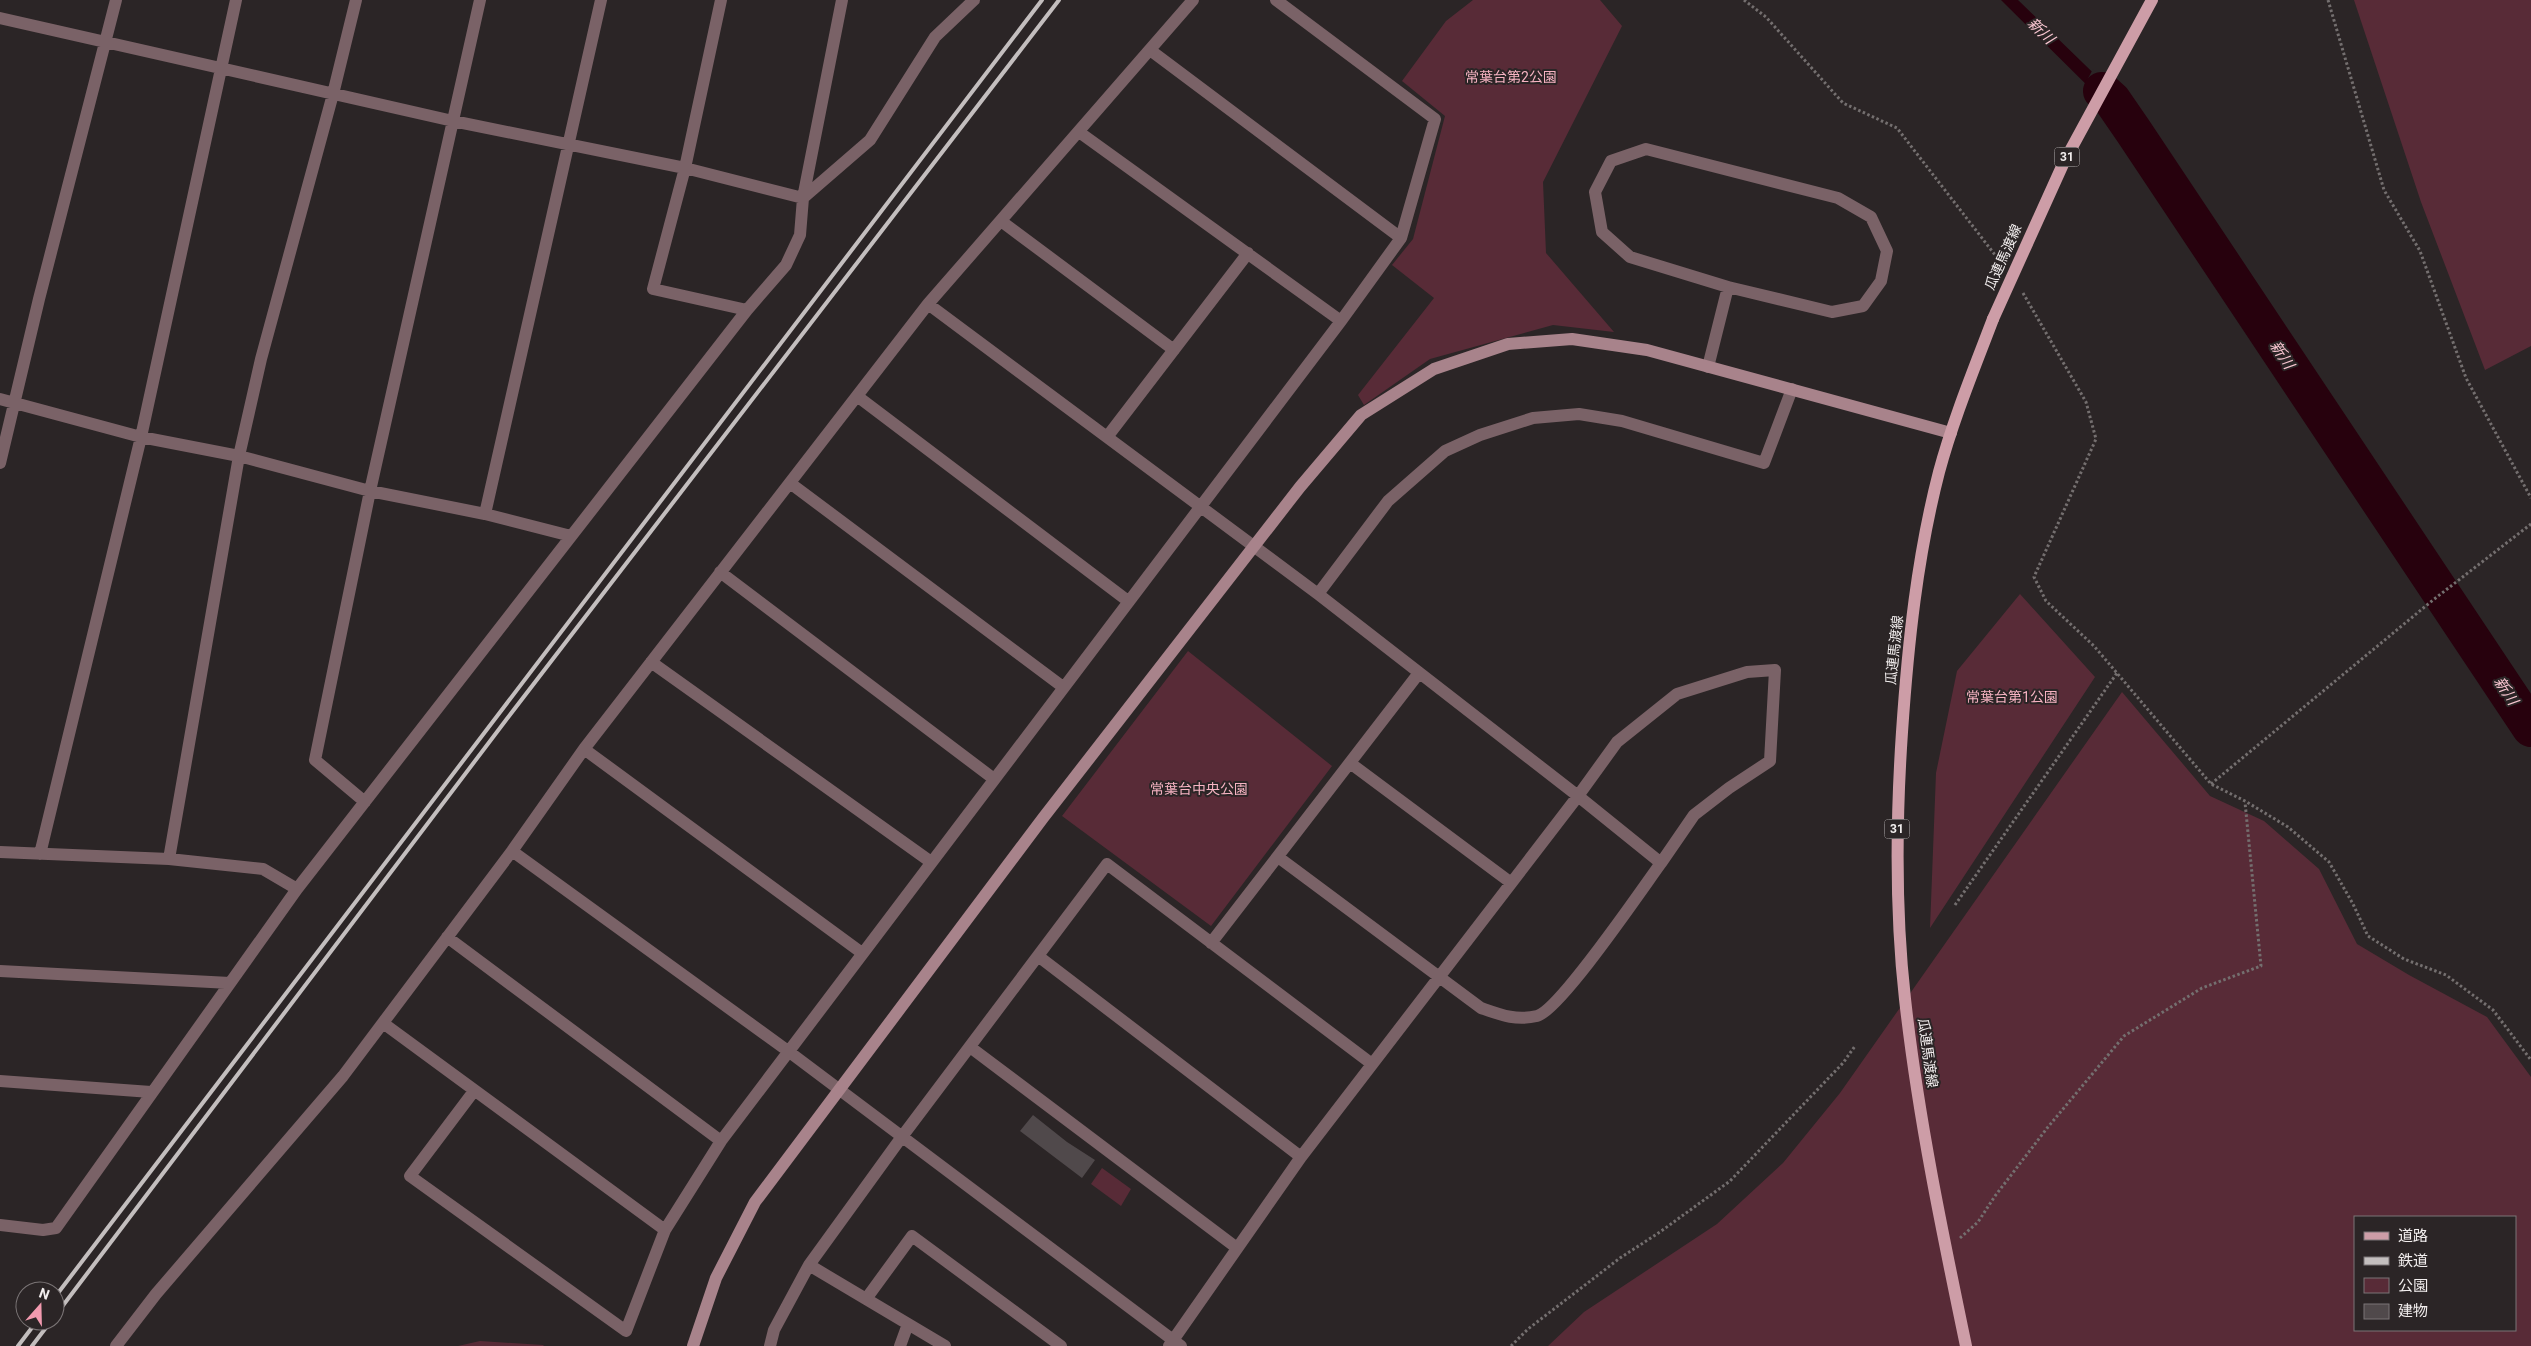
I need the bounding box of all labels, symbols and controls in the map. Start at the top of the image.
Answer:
water label: 新川 [2024,14,2059,49]
park label: 常葉台第2公園 [1465,69,1557,85]
road number: 31 [2054,148,2080,166]
street label: 瓜連馬渡線 [1981,222,2025,292]
water label: 新川 [2266,338,2299,374]
street label: 瓜連馬渡線 [1882,614,1906,686]
water label: 新川 [2490,674,2523,710]
park label: 常葉台第1公園 [1966,689,2058,705]
park label: 常葉台中央公園 [1150,781,1248,797]
road number: 31 [1884,820,1910,839]
street label: 瓜連馬渡線 [1915,1017,1941,1089]
legend [2354,1216,2516,1331]
text: 道路 [2398,1227,2428,1245]
text: 鉄道 [2398,1252,2428,1270]
text: 公園 [2398,1277,2428,1295]
north arrow [15,1281,65,1331]
text: N [37,1285,52,1303]
text: 建物 [2398,1302,2428,1320]

